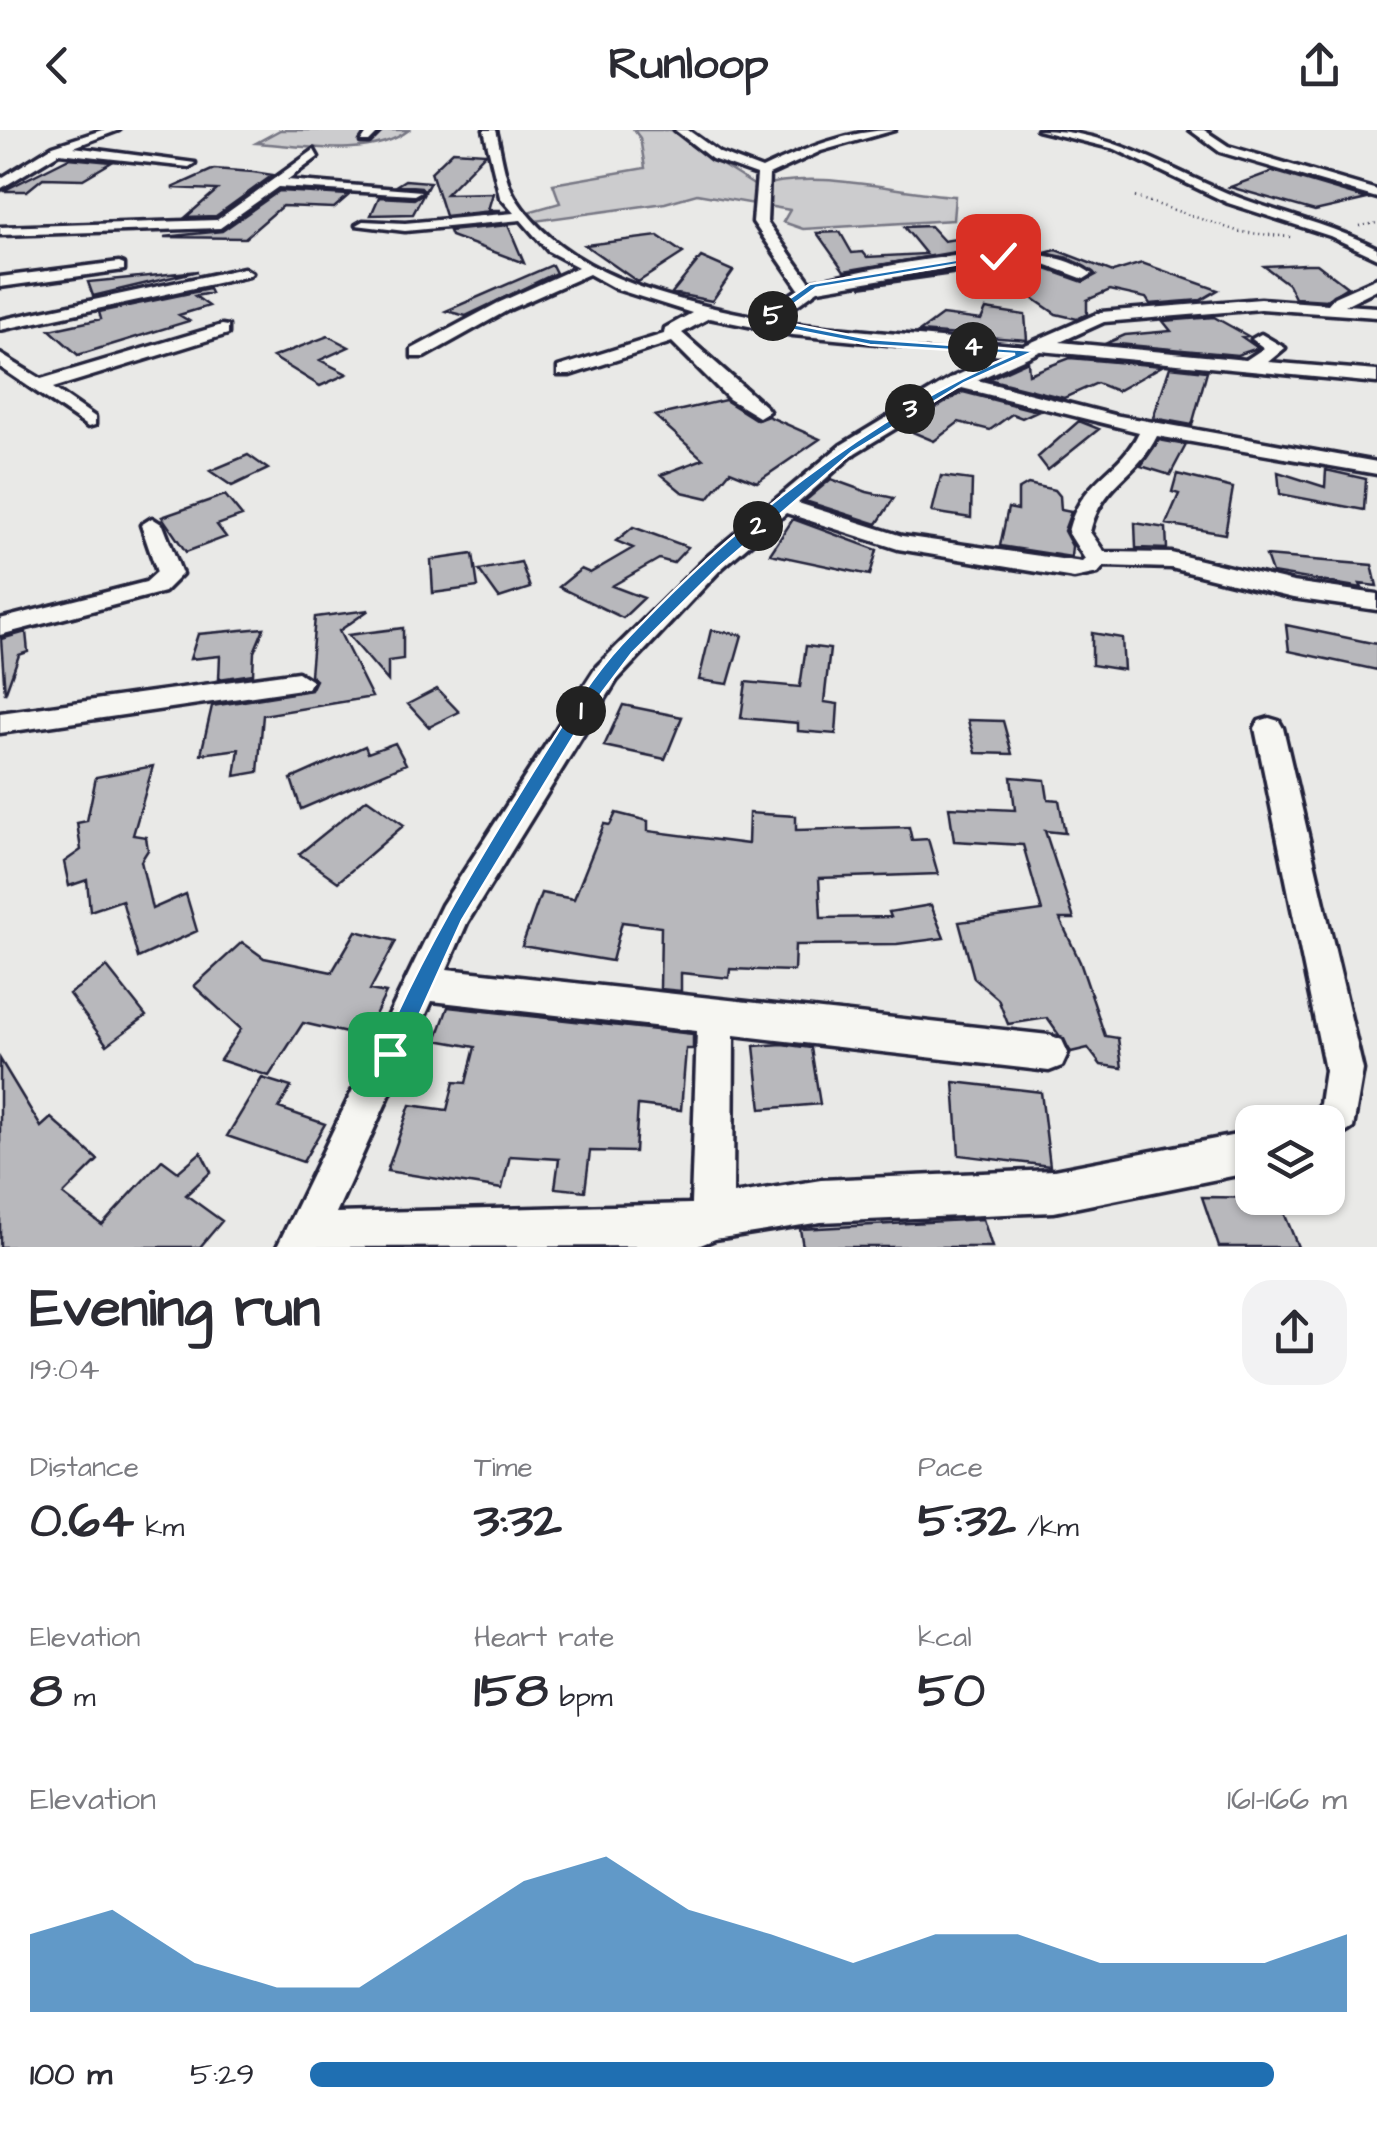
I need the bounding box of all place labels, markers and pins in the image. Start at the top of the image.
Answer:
pin [956,214,1041,299]
pin: 5 [748,291,798,341]
pin: 4 [948,322,998,372]
pin: 3 [885,384,935,434]
pin: 2 [733,501,783,551]
pin: 1 [556,686,606,736]
pin [348,1012,433,1097]

